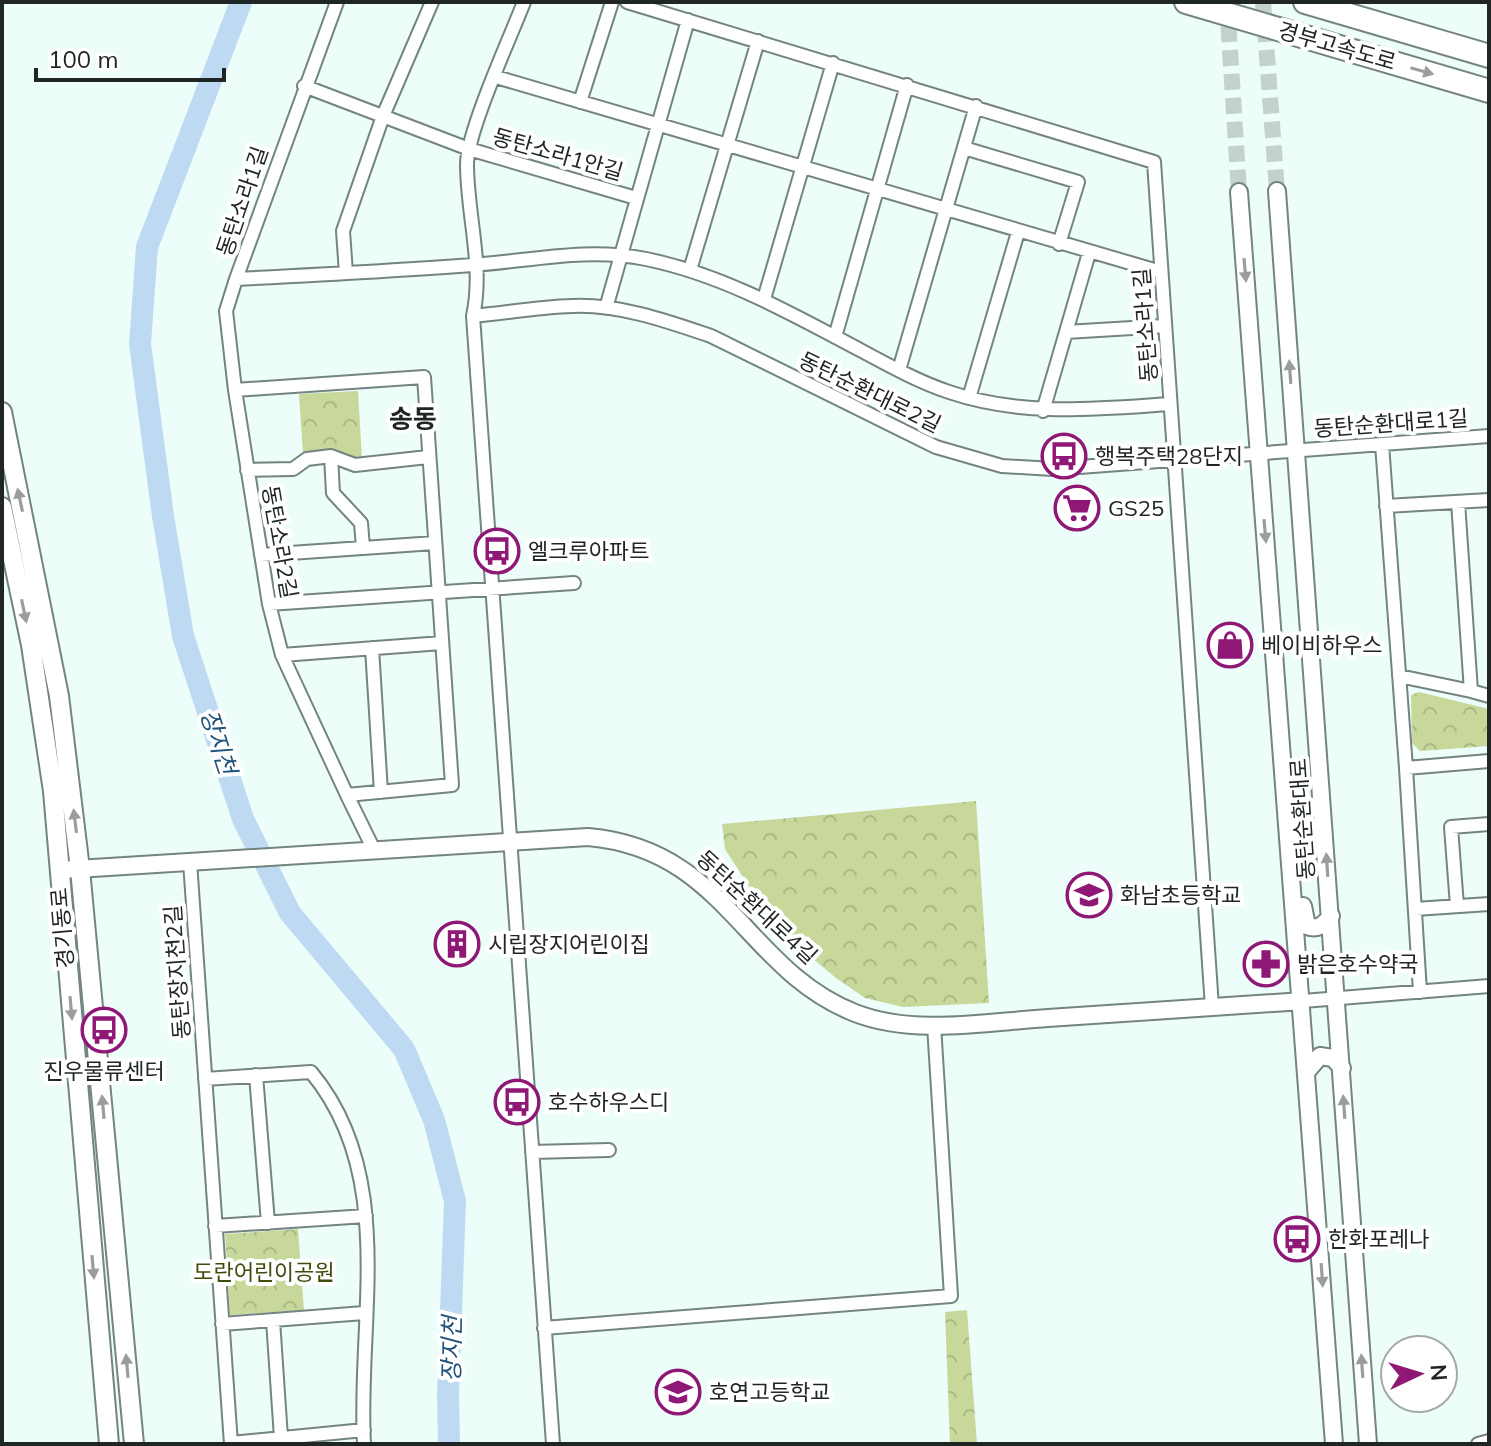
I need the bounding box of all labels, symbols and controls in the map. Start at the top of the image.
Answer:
street label: 경부고속도로 [1275,16,1399,76]
scale bar [36,32,224,82]
text: 100 m [48,44,119,74]
one-way arrow [1410,65,1434,78]
street label: 동탄소라1안길 [489,122,627,186]
street label: 동탄소라1길 [210,142,274,260]
one-way arrow [1239,258,1252,283]
street label: 동탄소라1길 [1127,267,1163,383]
street label: 동탄순환대로2길 [794,345,946,439]
one-way arrow [1283,359,1296,384]
district label: 송동 [389,402,437,435]
street label: 동탄순환대로1길 [1313,404,1469,442]
bus stop icon: 행복주택28단지 [1040,432,1088,480]
place label: 행복주택28단지 [1095,442,1243,470]
street label: 동탄소라2길 [256,483,304,601]
supermarket icon: GS25 [1053,484,1101,532]
one-way arrow [13,487,26,512]
place label: GS25 [1108,494,1164,522]
one-way arrow [1259,518,1272,543]
bus stop icon: 엘크루아파트 [473,527,521,575]
place label: 엘크루아파트 [528,537,649,565]
one-way arrow [18,599,30,624]
shop icon: 베이비하우스 [1206,621,1254,669]
place label: 베이비하우스 [1261,631,1382,659]
water label: 장지천 [194,706,244,781]
street label: 동탄순환대로 [1284,757,1320,881]
one-way arrow [68,808,81,833]
street label: 동탄순환대로4길 [691,844,823,970]
one-way arrow [1320,852,1333,877]
school or university icon: 화남초등학교 [1065,871,1113,919]
place label: 화남초등학교 [1120,881,1241,909]
street label: 경기동로 [45,886,79,970]
street label: 동탄장지천2길 [158,904,196,1040]
building icon: 시립장지어린이집 [433,920,481,968]
place label: 시립장지어린이집 [488,930,650,958]
pharmacy icon: 밝은호수약국 [1242,940,1290,988]
place label: 밝은호수약국 [1297,950,1418,978]
one-way arrow [65,996,78,1021]
bus stop icon: 진우물류센터 [80,1006,128,1054]
place label: 진우물류센터 [43,1057,165,1085]
bus stop icon: 호수하우스디 [493,1078,541,1126]
place label: 호수하우스디 [548,1088,669,1116]
one-way arrow [1337,1094,1350,1119]
one-way arrow [96,1095,109,1120]
bus stop icon: 한화포레나 [1273,1215,1321,1263]
place label: 한화포레나 [1328,1225,1429,1253]
one-way arrow [87,1255,100,1280]
park label: 도란어린이공원 [193,1258,335,1286]
one-way arrow [1316,1263,1329,1288]
water label: 장지천 [435,1313,467,1382]
north arrow [1379,1334,1459,1414]
one-way arrow [120,1353,133,1378]
one-way arrow [1355,1353,1368,1378]
text: N [1424,1363,1453,1382]
school or university icon: 호연고등학교 [654,1368,702,1416]
place label: 호연고등학교 [709,1378,830,1406]

